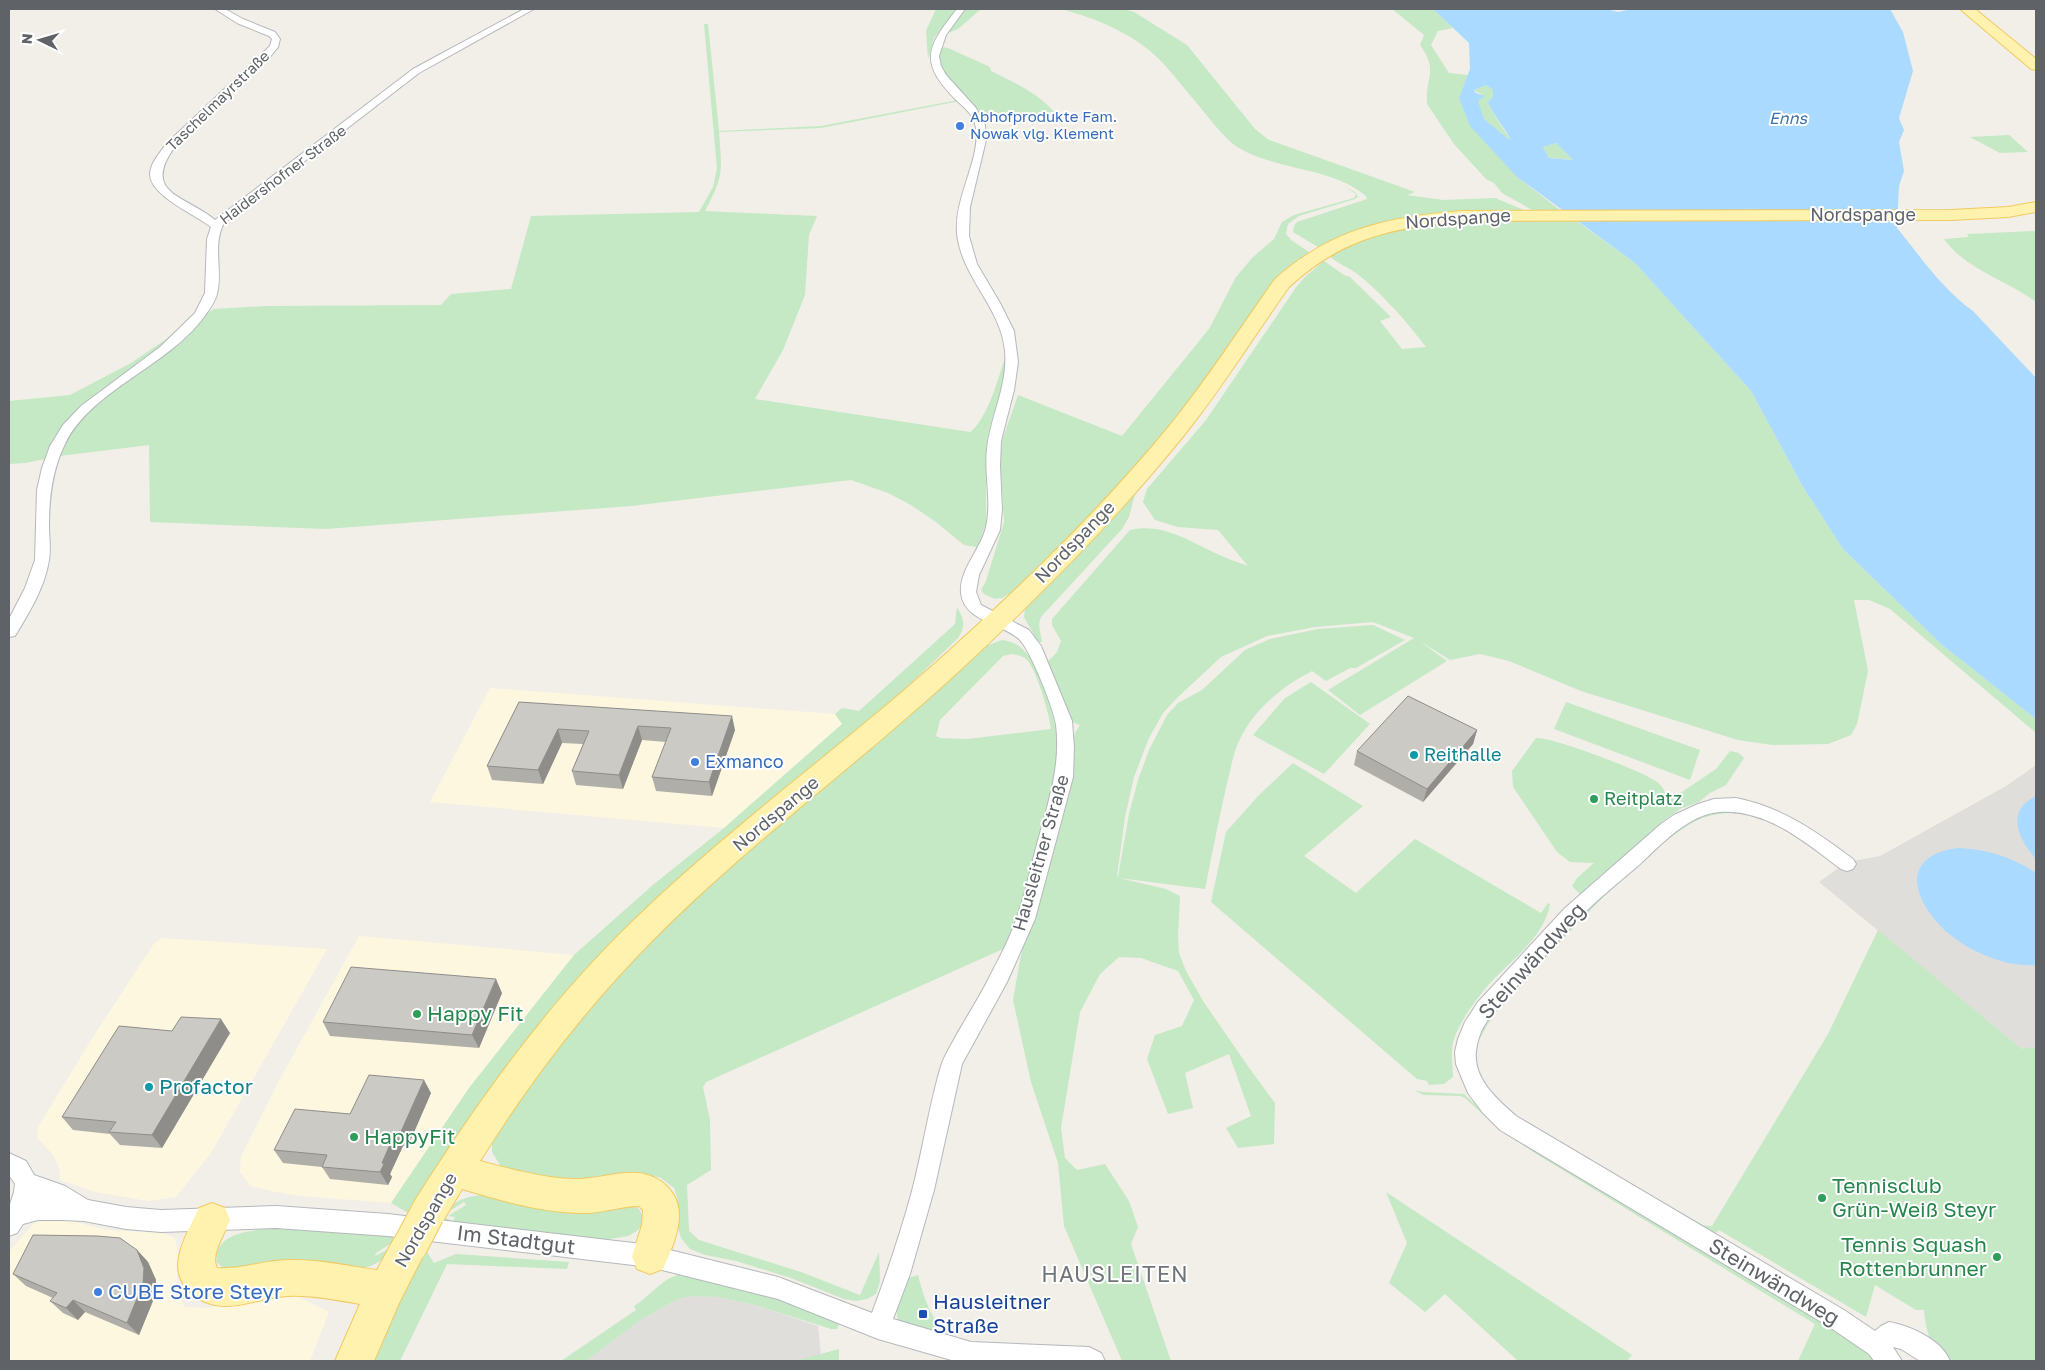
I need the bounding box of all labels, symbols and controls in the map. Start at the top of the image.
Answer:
north arrow [15,15,65,65]
text: N [18,33,35,45]
street label: Taschelmayrstraße [162,46,273,154]
place label: Abhofprodukte Fam. Nowak vlg. Klement [970,107,1117,142]
water label: Enns [1769,108,1808,128]
marker: Abhofprodukte Fam. Nowak vlg. Klement [954,120,966,132]
street label: Haidershofner Straße [216,121,349,228]
street label: Nordspange [1404,203,1511,233]
street label: Nordspange [1810,203,1916,225]
street label: Nordspange [1030,496,1119,587]
place label: Reithalle [1424,743,1502,765]
marker: Reithalle [1408,749,1420,761]
place label: Exmanco [705,750,784,772]
marker: Exmanco [689,756,701,768]
street label: Nordspange [728,771,823,856]
street label: Hausleitner Straße [1007,772,1073,933]
place label: Reitplatz [1604,787,1682,809]
marker: Reitplatz [1588,793,1600,805]
street label: Steinwändweg [1472,897,1590,1024]
place label: Happy Fit [427,1000,524,1026]
marker: Happy Fit [411,1008,423,1020]
place label: Profactor [159,1073,253,1099]
marker: Profactor [143,1081,155,1093]
place label: HappyFit [364,1123,456,1149]
marker: HappyFit [348,1131,360,1143]
street label: Nordspange [389,1168,461,1271]
place label: Tennisclub Grün-Weiß Steyr [1832,1172,1996,1222]
marker: Tennisclub Grün-Weiß Steyr [1816,1192,1828,1204]
street label: Im Stadtgut [455,1219,577,1259]
place label: Tennis Squash Rottenbrunner [1839,1231,1987,1281]
street label: Steinwändweg [1704,1232,1845,1330]
marker: Tennis Squash Rottenbrunner [1991,1251,2003,1263]
district label: HAUSLEITEN [1041,1260,1189,1287]
place label: CUBE Store Steyr [108,1278,282,1304]
marker: CUBE Store Steyr [92,1286,104,1298]
place label: Hausleitner Straße [933,1288,1051,1338]
marker: Hausleitner Straße [917,1308,929,1320]

